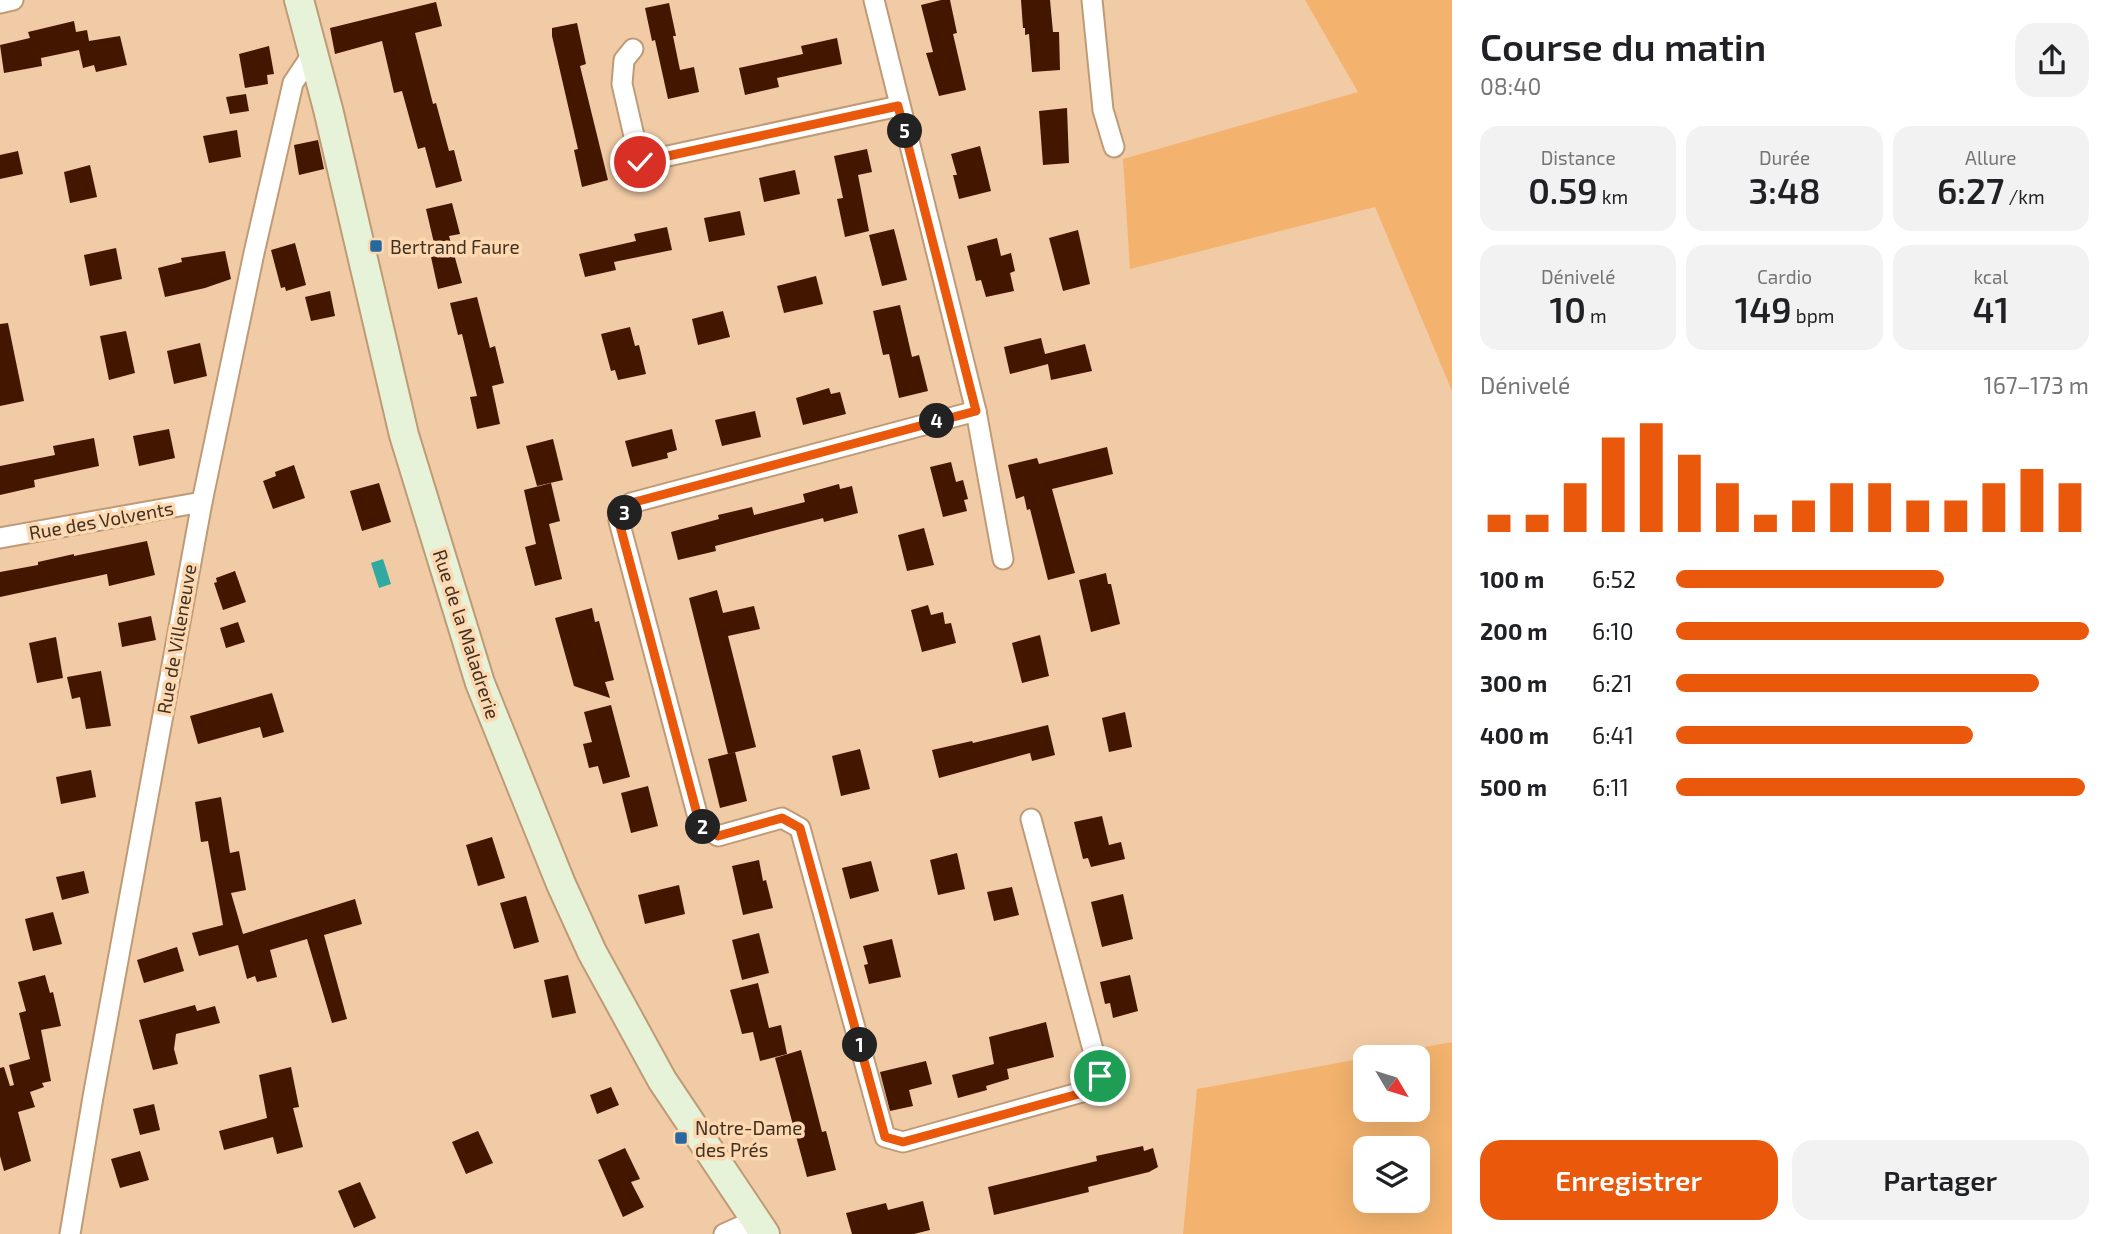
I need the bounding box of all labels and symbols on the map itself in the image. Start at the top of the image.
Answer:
pin: 5 [888,114,922,148]
pin [610,132,670,192]
place label: Bertrand Faure [390,235,520,258]
marker: Bertrand Faure [368,238,384,254]
pin: 4 [920,404,954,438]
street label: Rue des Volvents [27,496,175,544]
pin: 3 [608,496,642,530]
street label: Rue de la Maladrerie [429,546,505,722]
street label: Rue de Villeneuve [151,562,201,716]
pin: 2 [686,810,720,844]
pin: 1 [842,1028,878,1062]
north arrow [1353,1045,1430,1122]
pin [1070,1046,1130,1106]
place label: Notre-Dame des Prés [695,1116,802,1161]
marker: Notre-Dame des Prés [673,1130,689,1146]

